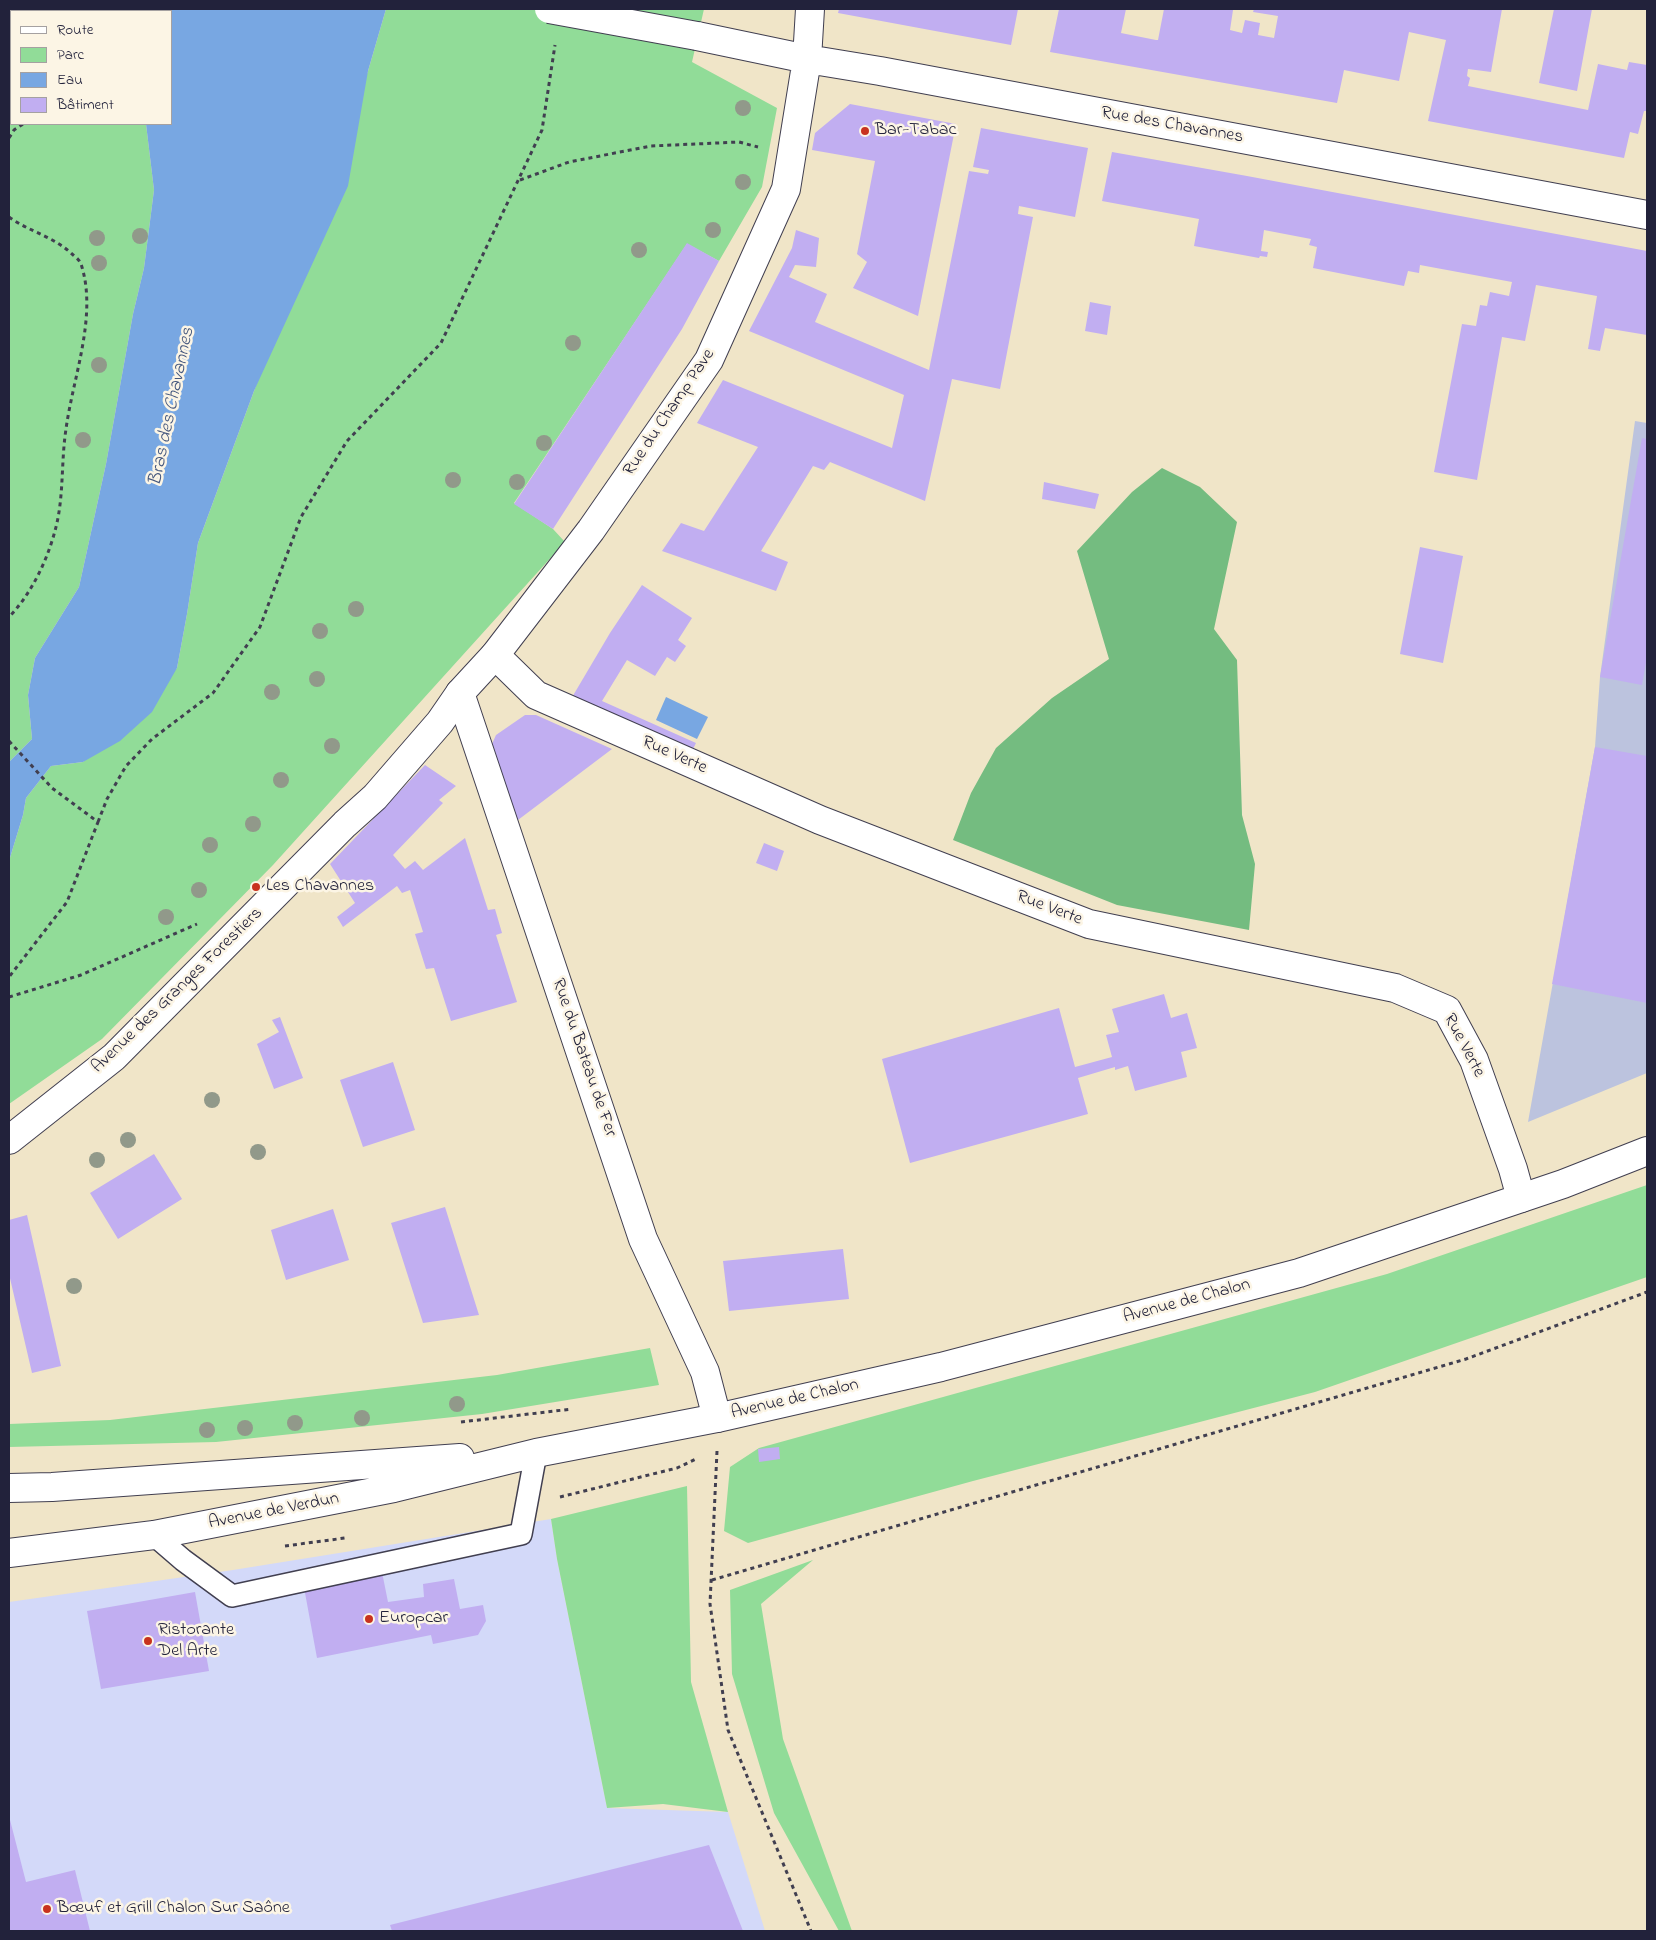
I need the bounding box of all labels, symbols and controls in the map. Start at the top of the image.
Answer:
legend [10,10,172,125]
text: Route [57,19,93,41]
text: Parc [57,44,84,66]
text: Eau [57,69,83,91]
text: Bâtiment [57,94,114,116]
street label: Rue des Chavannes [1099,103,1245,149]
place label: Bar-Tabac [875,120,956,142]
marker: Bar-Tabac [859,125,871,137]
water label: Bras des Chavannes [145,326,201,488]
street label: Rue du Champ Pave [619,345,721,481]
street label: Rue Verte [638,732,710,780]
place label: Les Chavannes [266,876,374,898]
marker: Les Chavannes [250,881,262,893]
street label: Rue Verte [1013,887,1085,931]
street label: Avenue des Granges Forestiers [88,903,268,1079]
street label: Rue du Bateau de Fer [546,976,620,1140]
street label: Rue Verte [1437,1010,1489,1082]
street label: Avenue de Chalon [1121,1275,1253,1329]
street label: Avenue de Chalon [729,1375,861,1425]
street label: Avenue de Verdun [207,1489,341,1535]
place label: Europcar [379,1608,448,1630]
marker: Europcar [363,1613,375,1625]
place label: Ristorante Del Arte [158,1620,234,1662]
marker: Ristorante Del Arte [142,1635,154,1647]
place label: Bœuf et Grill Chalon Sur Saône [57,1898,290,1920]
marker: Bœuf et Grill Chalon Sur Saône [41,1903,53,1915]

